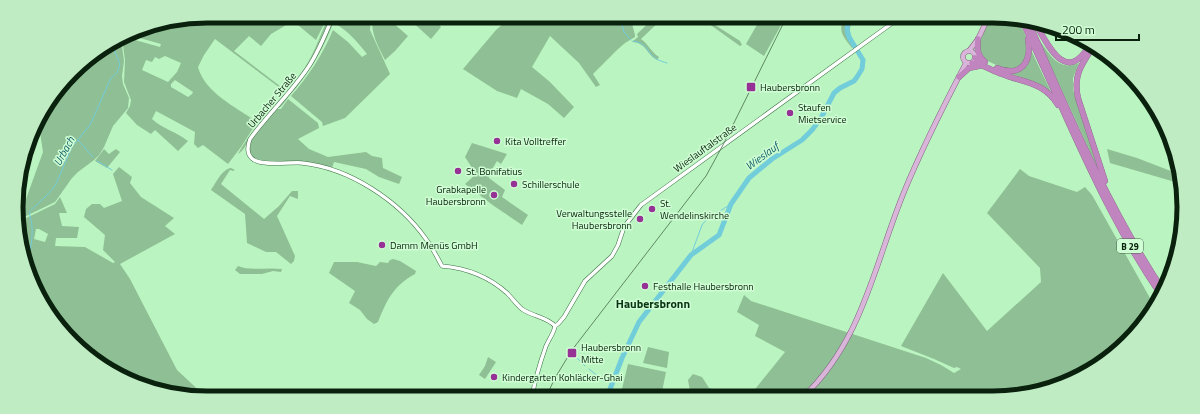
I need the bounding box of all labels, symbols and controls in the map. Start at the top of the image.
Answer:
scale bar [1056,16,1139,42]
text: 200 m [1062,20,1095,39]
street label: Urbacher Straße [244,69,300,131]
place label: Haubersbronn [760,80,820,95]
marker: Haubersbronn [745,81,757,93]
place label: Staufen Mietservice [798,100,847,127]
marker: Staufen Mietservice [785,108,795,118]
street label: Wieslauftalstraße [670,120,740,176]
water label: Urbach [50,133,79,168]
place label: Kita Volltreffer [505,134,566,149]
marker: Kita Volltreffer [492,136,502,146]
water label: Wieslauf [742,137,784,174]
place label: St. Bonifatius [466,164,523,179]
marker: St. Bonifatius [453,166,463,176]
place label: Schillerschule [522,177,580,192]
marker: Schillerschule [509,179,519,189]
place label: Grabkapelle Haubersbronn [426,182,486,209]
marker: Grabkapelle Haubersbronn [489,190,499,200]
place label: St. Wendelinskirche [660,196,729,223]
marker: St. Wendelinskirche [647,204,657,214]
place label: Verwaltungsstelle Haubersbronn [556,206,632,233]
marker: Verwaltungsstelle Haubersbronn [635,214,645,224]
place label: Damm Menüs GmbH [390,238,478,253]
road number: B 29 [1117,239,1143,253]
marker: Damm Menüs GmbH [377,240,387,250]
place label: Festhalle Haubersbronn [653,279,754,294]
marker: Festhalle Haubersbronn [640,281,650,291]
district label: Haubersbronn [616,294,690,313]
place label: Haubersbronn Mitte [581,340,641,367]
marker: Haubersbronn Mitte [566,347,578,359]
place label: Kindergarten Kohläcker-Ghai [502,370,622,385]
marker: Kindergarten Kohläcker-Ghai [489,372,499,382]

